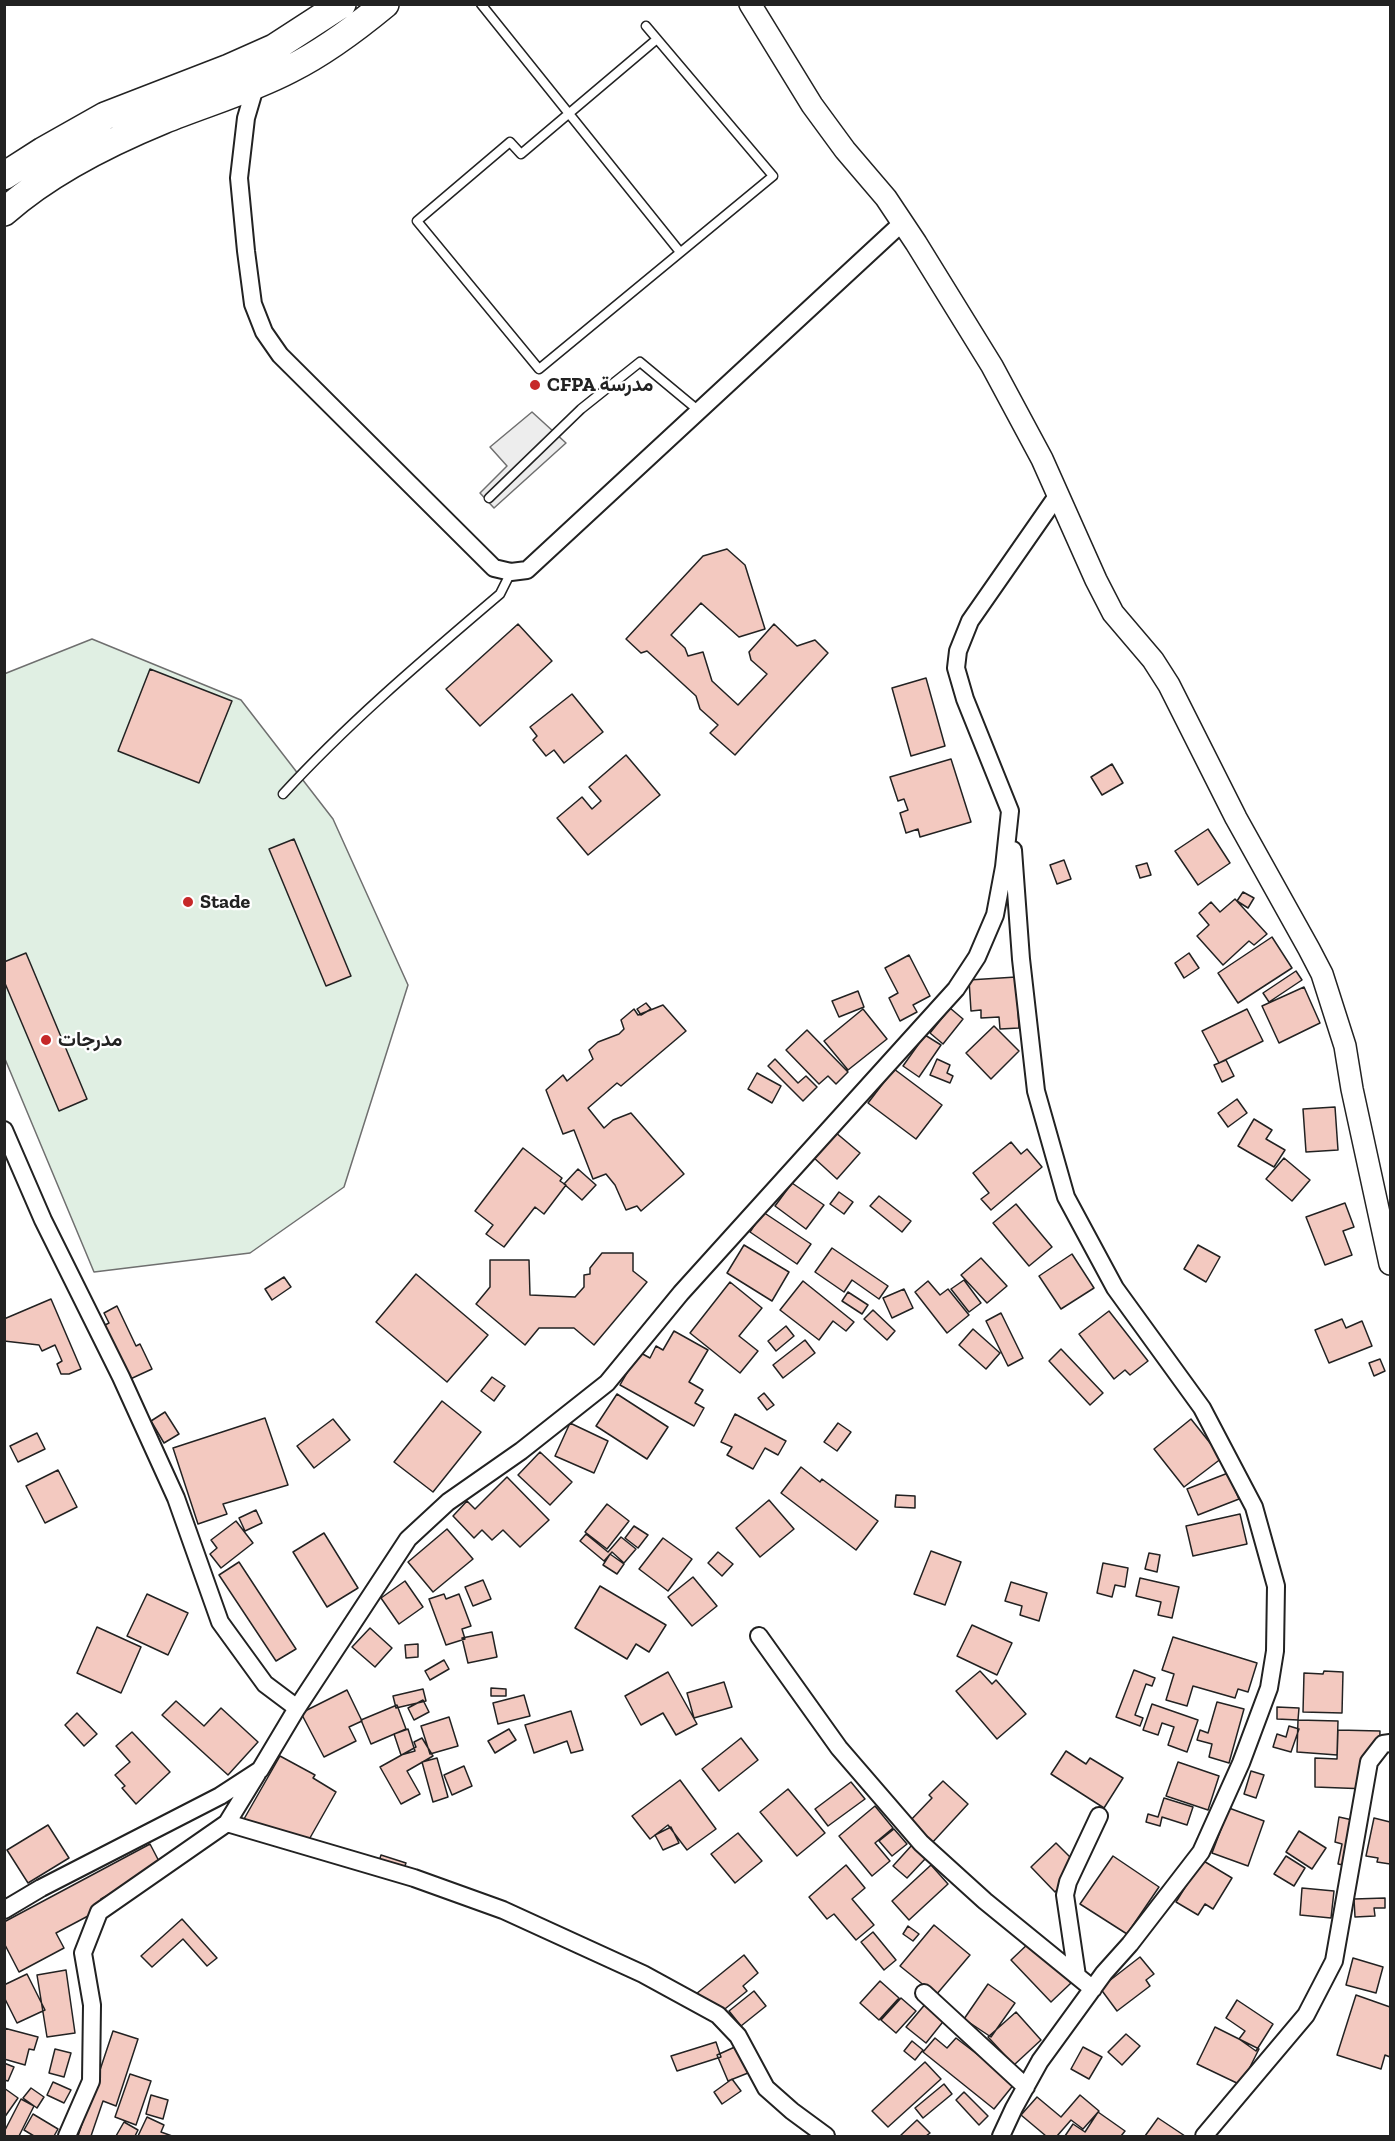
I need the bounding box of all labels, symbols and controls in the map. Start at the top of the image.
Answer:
place label: CFPA مدرسة [547,373,653,397]
marker: CFPA مدرسة [528,378,542,392]
place label: Stade [200,890,250,914]
marker: Stade [181,895,195,909]
place label: مدرجات [58,1028,122,1052]
marker: مدرجات [39,1033,53,1047]

